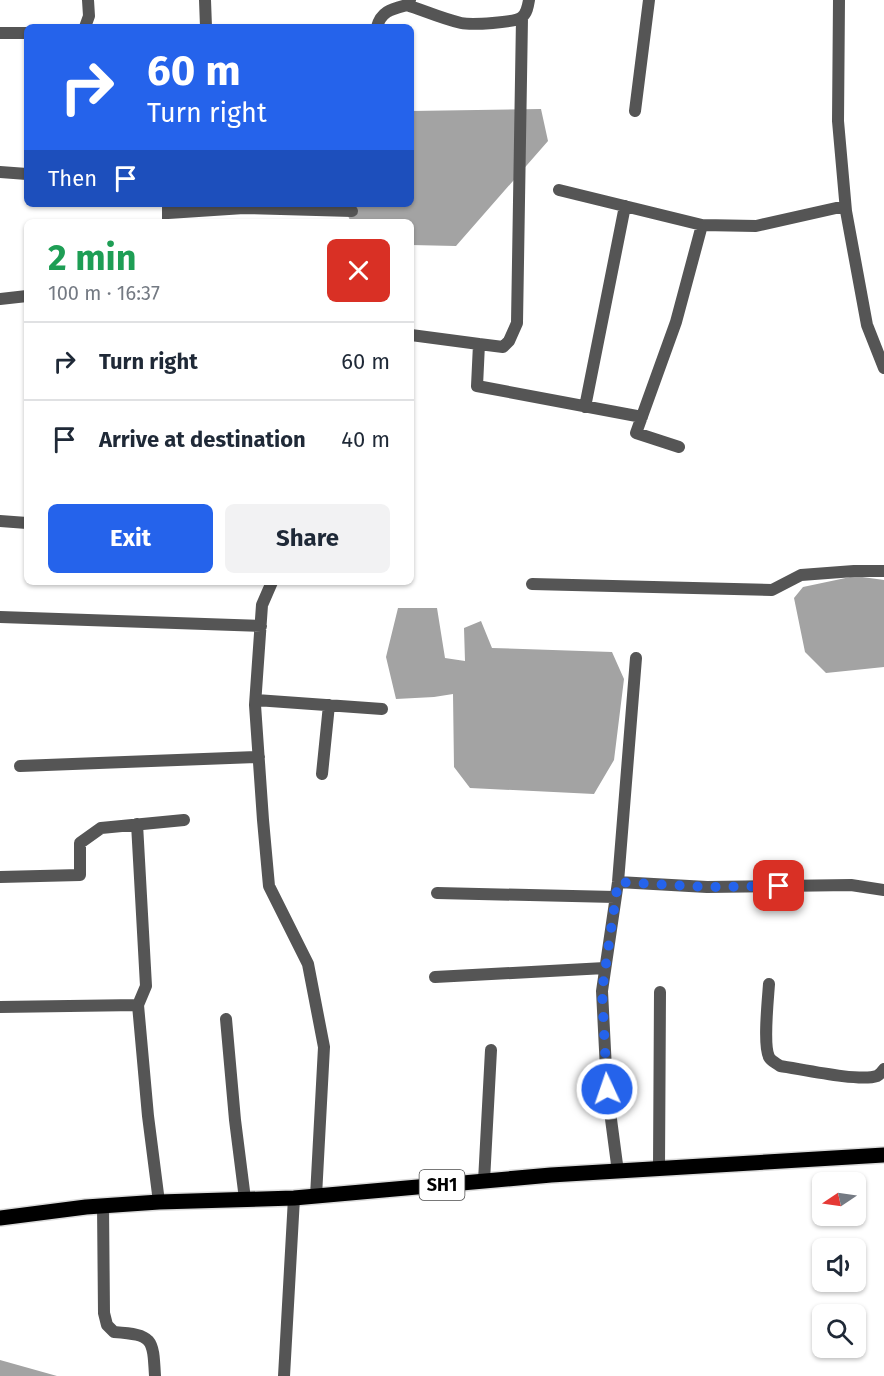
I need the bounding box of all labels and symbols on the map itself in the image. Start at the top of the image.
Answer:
pin [753,860,804,911]
position arrow [575,1057,639,1121]
road number: SH1 [420,1170,464,1200]
north arrow [812,1172,866,1226]

